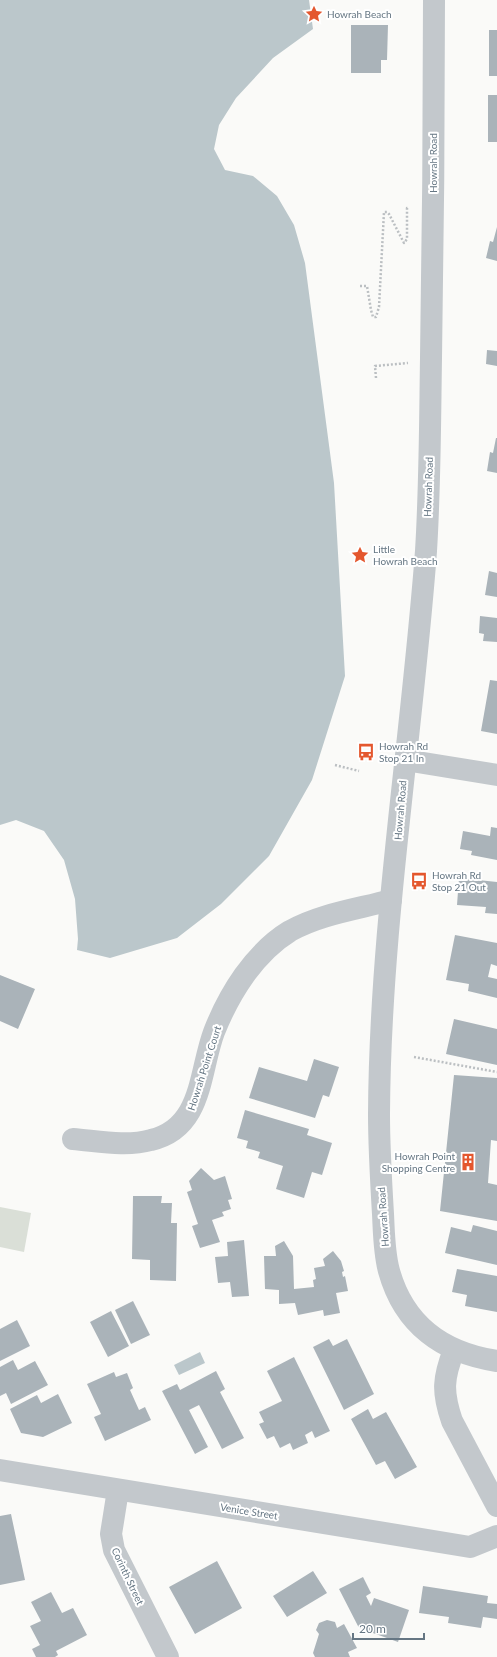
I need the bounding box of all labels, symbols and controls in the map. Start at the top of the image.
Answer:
place icon: Howrah Beach [304,4,324,24]
place label: Howrah Beach [327,8,392,20]
street label: Howrah Road [427,133,439,193]
street label: Howrah Road [421,457,435,517]
place label: Little Howrah Beach [373,543,438,567]
place icon: Little Howrah Beach [350,545,370,565]
place label: Howrah Rd Stop 21 In [379,740,428,764]
bus stop icon: Howrah Rd Stop 21 In [356,742,376,762]
street label: Howrah Road [391,780,409,840]
place label: Howrah Rd Stop 21 Out [432,869,486,893]
bus stop icon: Howrah Rd Stop 21 Out [409,871,429,891]
street label: Howrah Point Court [185,1024,223,1112]
place label: Howrah Point Shopping Centre [382,1150,455,1174]
building icon: Howrah Point Shopping Centre [458,1152,478,1172]
street label: Howrah Road [375,1187,391,1247]
street label: Venice Street [219,1501,279,1522]
street label: Corinth Street [109,1545,147,1607]
scale bar [353,1615,424,1641]
text: 20 m [359,1621,386,1636]

